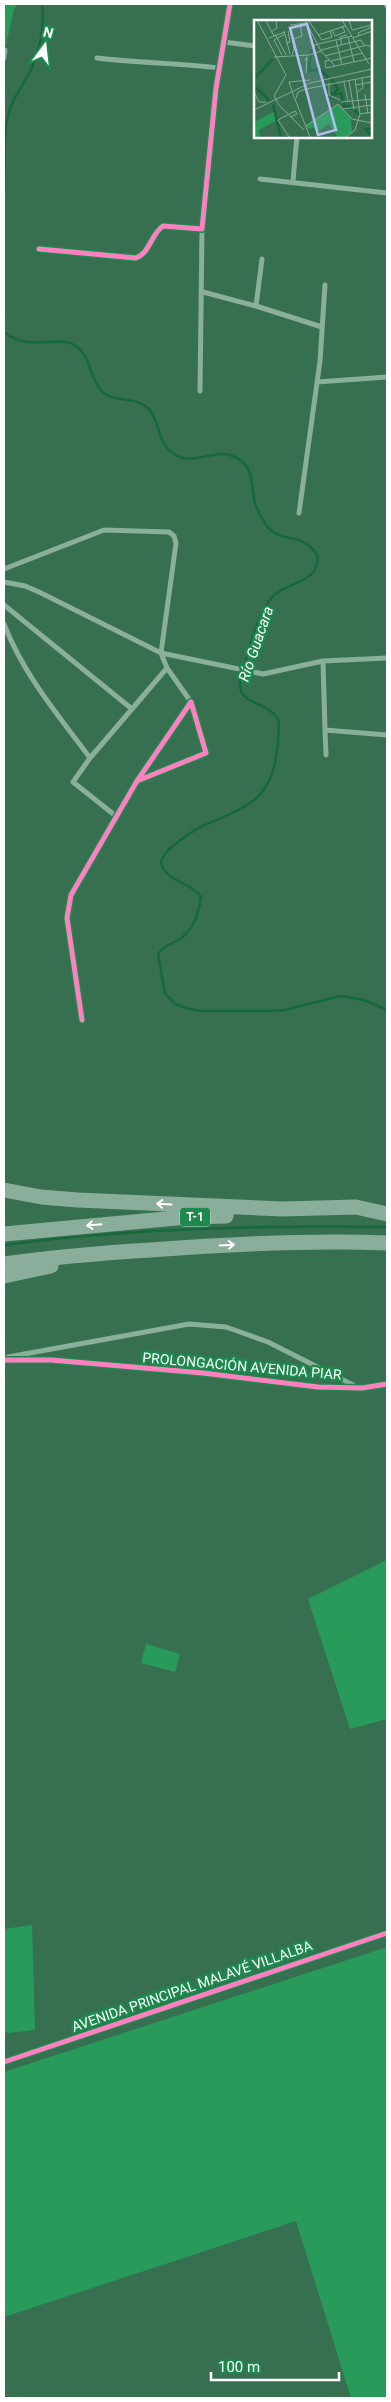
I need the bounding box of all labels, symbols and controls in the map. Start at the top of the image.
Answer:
north arrow [20,20,70,70]
inset map [254,20,371,138]
text: N [42,23,55,41]
water label: Río Guacara [235,604,277,684]
one-way arrow [157,1200,173,1209]
road number: T-1 [180,1208,210,1226]
one-way arrow [86,1220,102,1230]
one-way arrow [218,1240,234,1250]
street label: PROLONGACIÓN AVENIDA PIAR [142,1348,343,1383]
street label: AVENIDA PRINCIPAL MALAVÉ VILLALBA [69,1936,314,2035]
scale bar [211,2350,338,2382]
text: 100 m [218,2358,260,2376]

